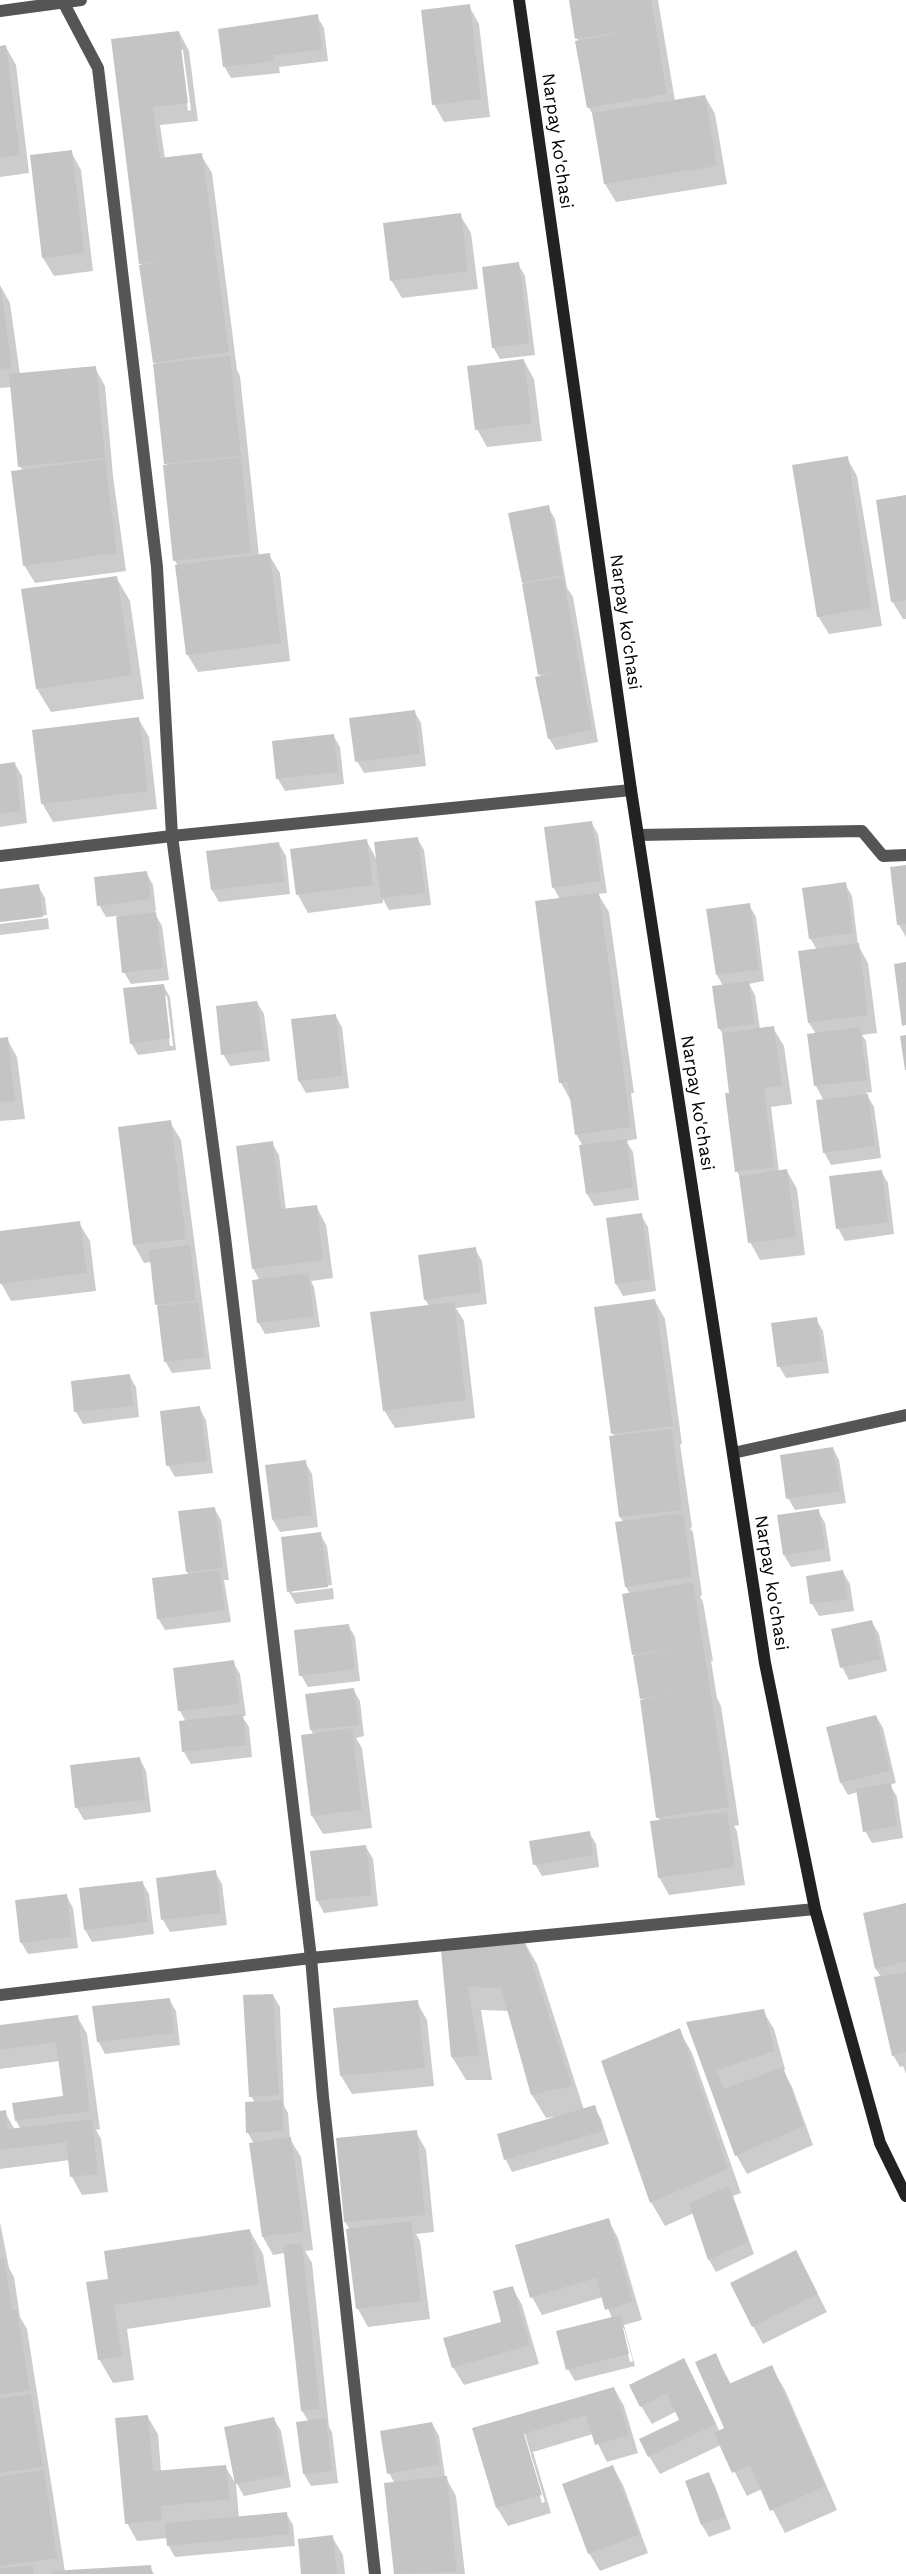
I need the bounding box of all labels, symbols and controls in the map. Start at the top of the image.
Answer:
street label: Narpay ko'chasi [537,72,577,210]
street label: Narpay ko'chasi [605,553,645,691]
street label: Narpay ko'chasi [676,1034,718,1172]
street label: Narpay ko'chasi [750,1514,792,1652]

